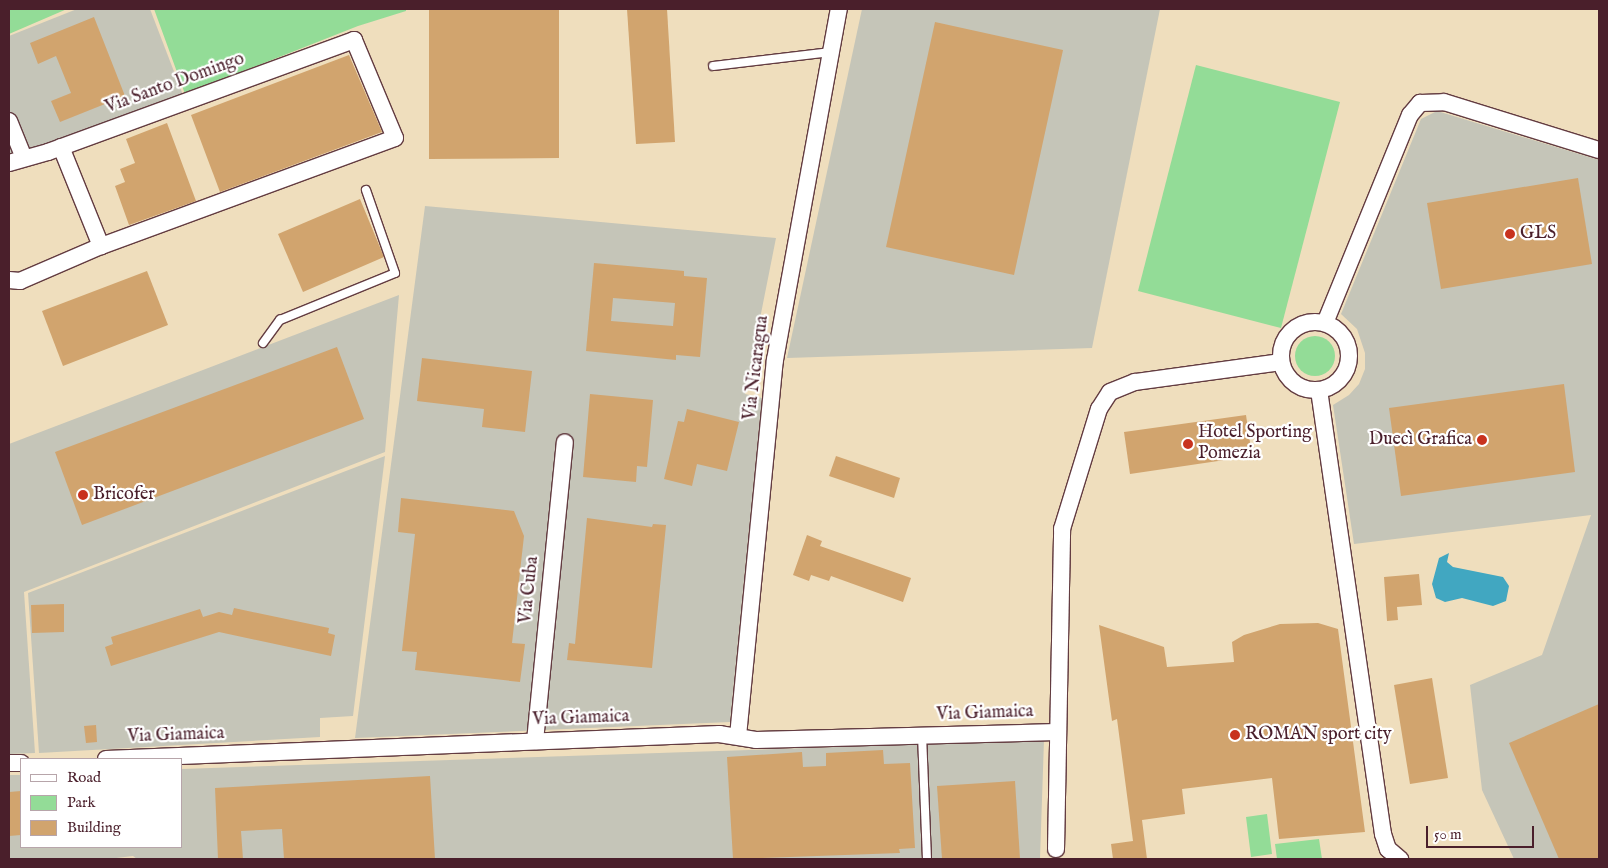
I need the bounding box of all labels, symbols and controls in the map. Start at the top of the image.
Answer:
street label: Via Santo Domingo [102,49,248,119]
place label: GLS [1520,223,1556,245]
marker: GLS [1504,228,1516,240]
street label: Via Nicaragua [740,314,774,422]
place label: Hotel Sporting Pomezia [1198,423,1312,466]
place label: Duecì Grafica [1369,429,1472,451]
marker: Duecì Grafica [1476,434,1488,446]
marker: Hotel Sporting Pomezia [1182,438,1194,450]
place label: Bricofer [93,484,155,506]
marker: Bricofer [77,489,89,501]
street label: Via Cuba [516,555,544,625]
street label: Via Giamaica [936,702,1034,726]
street label: Via Giamaica [532,707,630,731]
street label: Via Giamaica [127,724,225,748]
place label: ROMAN sport city [1245,724,1392,746]
marker: ROMAN sport city [1229,729,1241,741]
legend [20,758,182,848]
text: Road [67,768,101,787]
text: Park [67,793,96,812]
scale bar [1428,816,1536,848]
text: Building [67,818,121,837]
text: 50 m [1434,825,1462,844]

